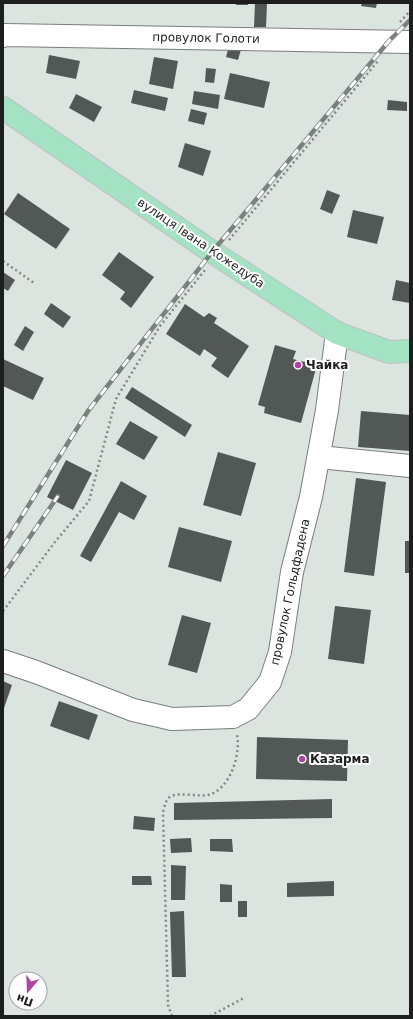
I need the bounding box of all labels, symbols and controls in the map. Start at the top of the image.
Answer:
street label: провулок Голоти [152,30,260,46]
street label: вулиця Івана Кожедуба [135,195,267,291]
place label: Чайка [306,358,348,372]
marker: Чайка [293,360,303,370]
street label: провулок Гольдфадена [268,518,312,666]
place label: Казарма [310,752,369,766]
marker: Казарма [297,754,307,764]
north arrow [8,971,48,1011]
text: Пн [15,991,35,1009]

